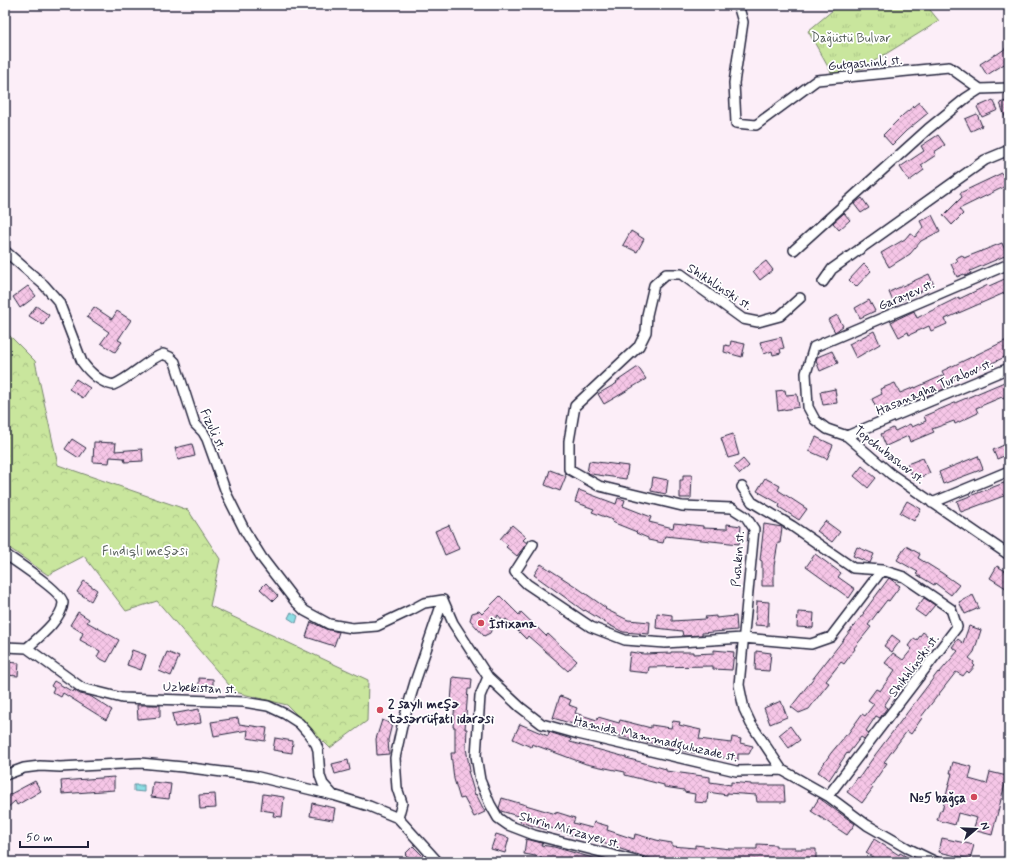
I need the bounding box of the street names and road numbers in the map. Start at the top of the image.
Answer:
street label: Gutgashinli st. [827,52,904,76]
street label: Shikhlinski st. [683,260,755,315]
street label: Garayev st. [876,276,938,315]
street label: Hasanagha Turabov st. [873,355,996,420]
street label: Fizuli st. [196,406,230,453]
street label: Topchubashov st. [850,422,928,488]
street label: Pushkin st. [728,530,749,588]
street label: Shikhlinski st. [885,631,944,701]
street label: Uzbekistan st. [163,679,237,698]
street label: Hamida Mammadguluzade st. [572,712,740,769]
street label: Shirin Mirzayev st. [517,808,622,853]

